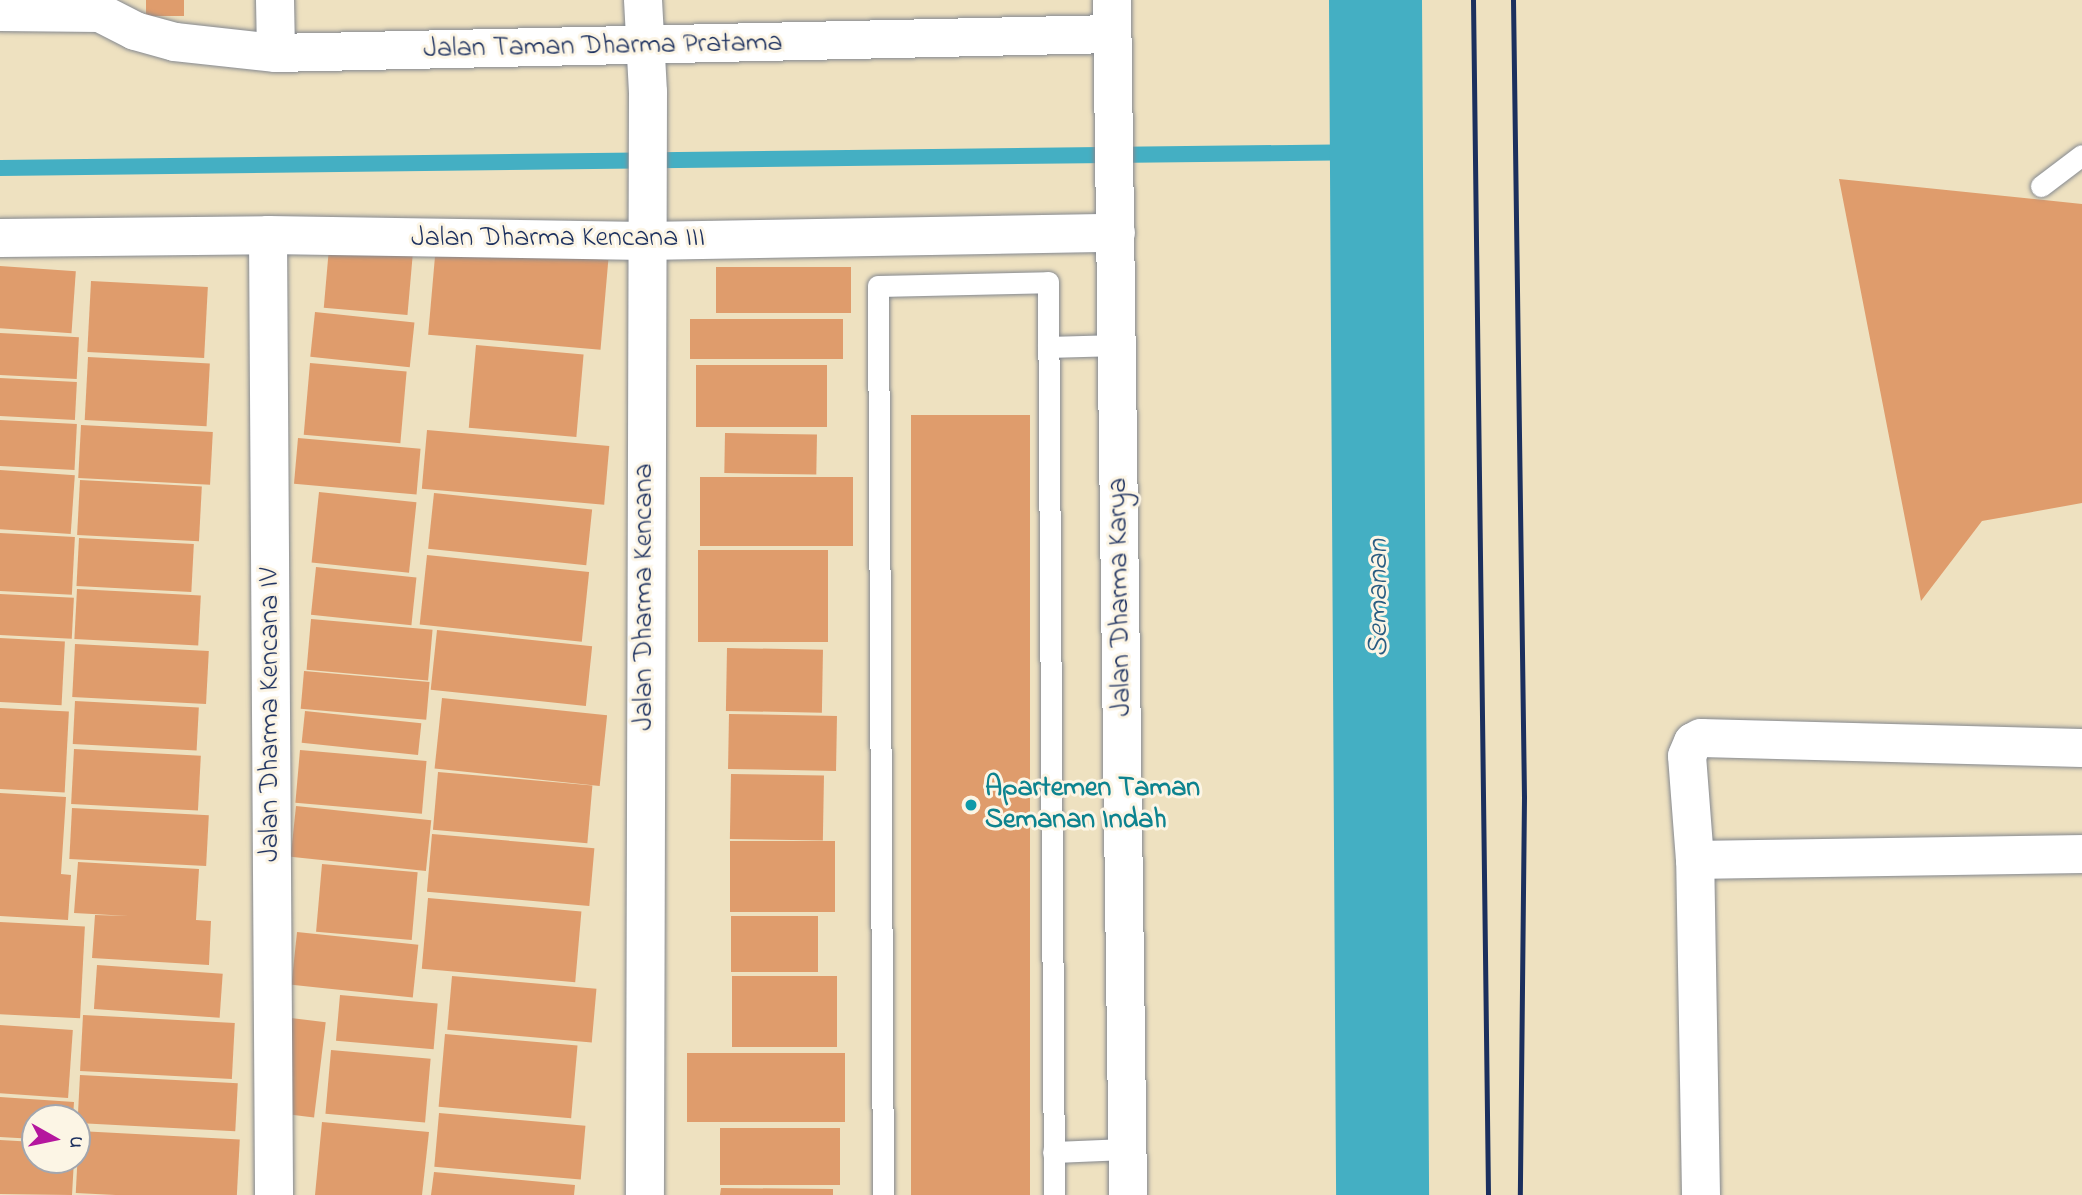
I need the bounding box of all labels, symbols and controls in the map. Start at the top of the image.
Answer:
street label: Jalan Taman Dharma Pratama [423,27,783,67]
street label: Jalan Dharma Kencana III [411,222,705,256]
street label: Jalan Dharma Kencana [628,463,662,731]
street label: Jalan Dharma Karya [1102,477,1140,717]
water label: Semanan [1361,539,1397,657]
street label: Jalan Dharma Kencana IV [254,568,288,862]
place label: Apartemen Taman Semanan Indah [985,772,1200,838]
marker: Apartemen Taman Semanan Indah [963,797,979,813]
north arrow [21,1104,91,1174]
text: U [61,1134,90,1150]

